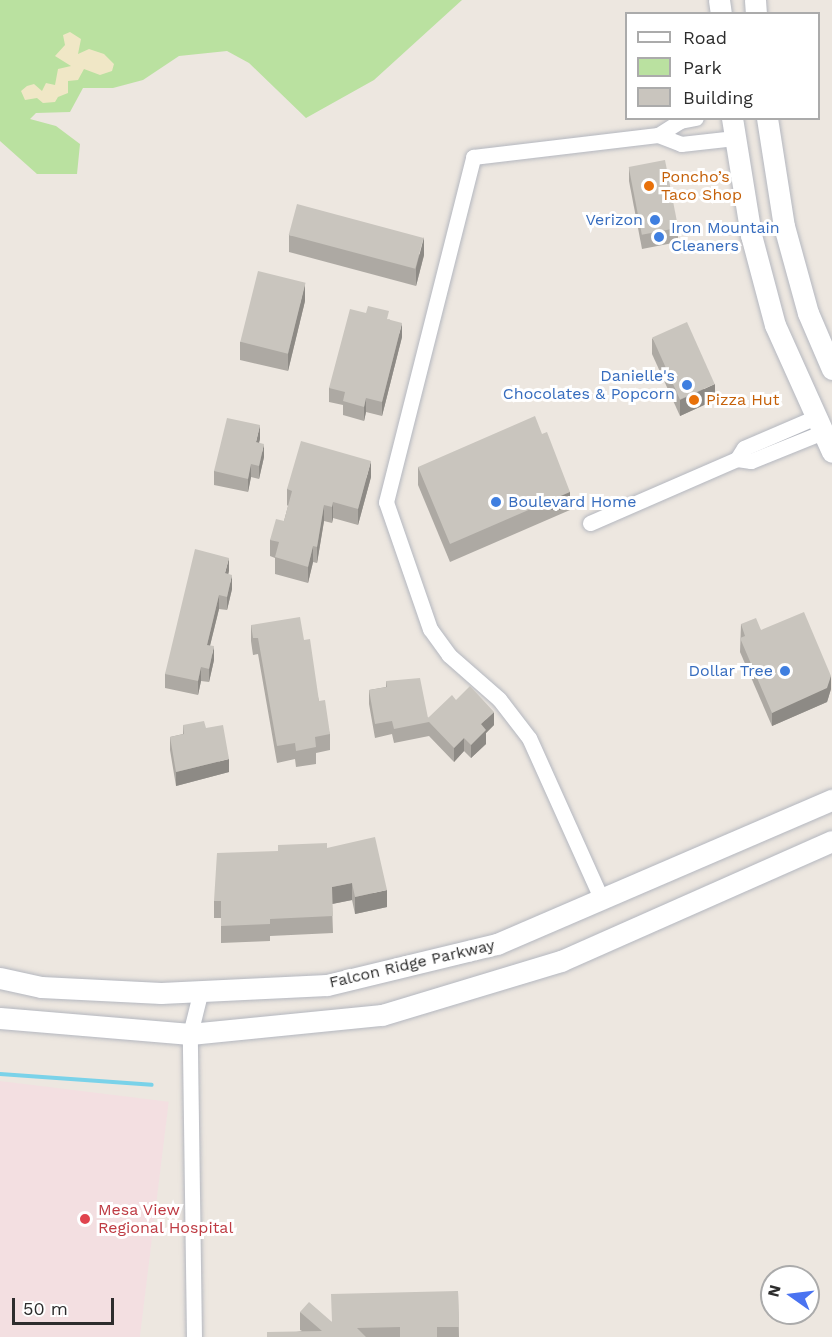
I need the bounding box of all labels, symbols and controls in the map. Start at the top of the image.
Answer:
legend [625,12,820,120]
text: Road [683,27,727,48]
text: Park [683,57,722,78]
text: Building [683,87,753,108]
place label: Poncho’s Taco Shop [661,167,742,205]
marker: Poncho’s Taco Shop [642,179,656,193]
place label: Verizon [585,210,643,230]
marker: Verizon [648,213,662,227]
place label: Iron Mountain Cleaners [671,218,780,256]
marker: Iron Mountain Cleaners [652,230,666,244]
place label: Danielle's Chocolates & Popcorn [503,366,675,404]
marker: Danielle's Chocolates & Popcorn [680,378,694,392]
place label: Pizza Hut [706,390,780,410]
marker: Pizza Hut [687,393,701,407]
place label: Boulevard Home [508,492,636,512]
marker: Boulevard Home [489,495,503,509]
place label: Dollar Tree [688,661,773,681]
marker: Dollar Tree [778,664,792,678]
street label: Falcon Ridge Parkway [327,936,497,992]
place label: Mesa View Regional Hospital [98,1200,234,1238]
marker: Mesa View Regional Hospital [76,1210,94,1228]
north arrow [760,1265,820,1325]
text: N [763,1283,785,1299]
scale bar [15,1286,117,1324]
text: 50 m [23,1298,68,1319]

